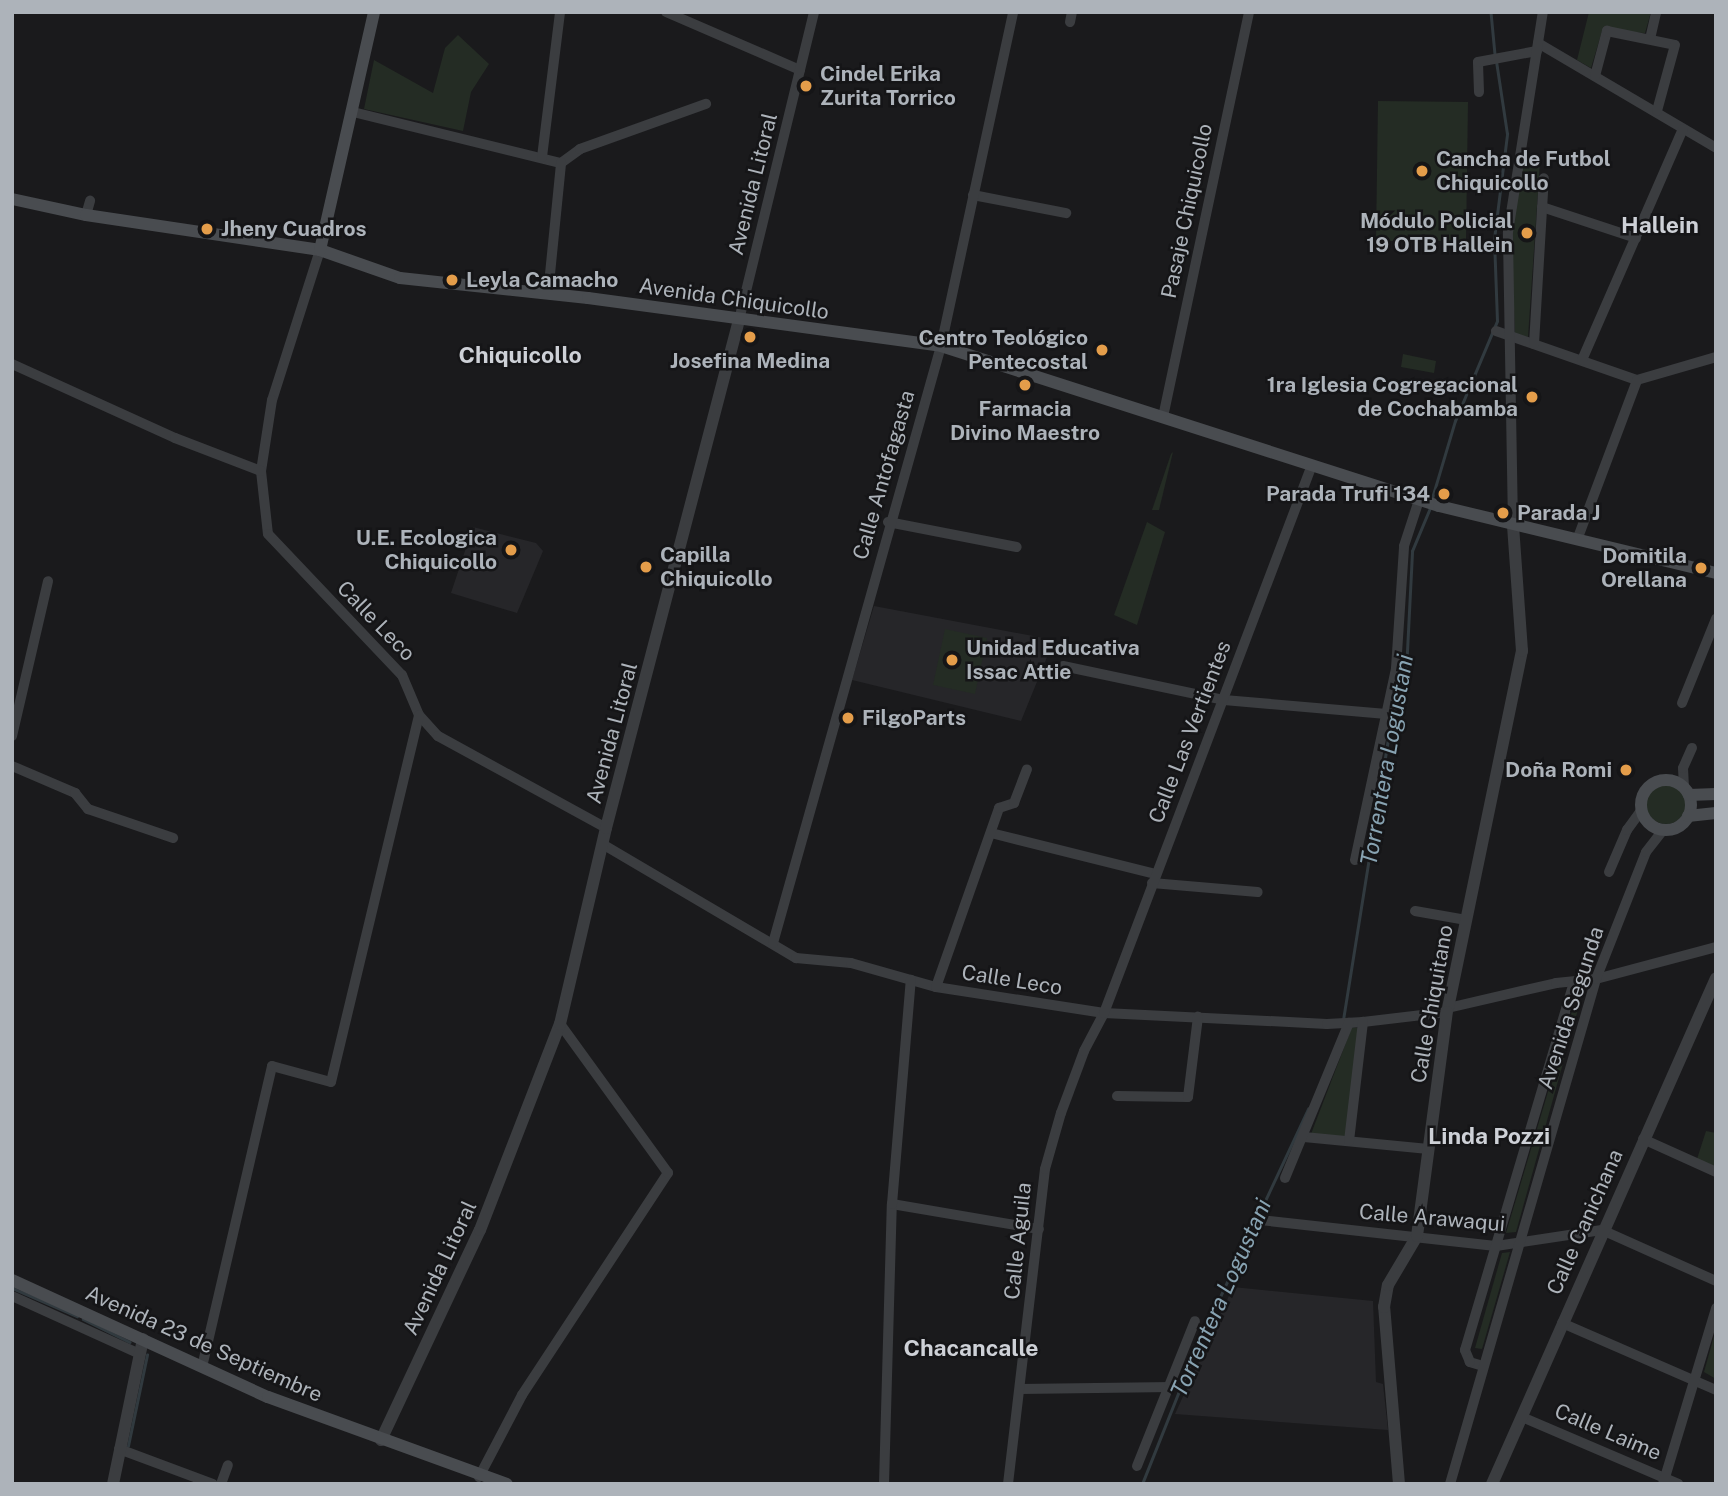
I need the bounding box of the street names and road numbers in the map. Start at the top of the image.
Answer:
street label: Avenida Litoral [723,110,783,258]
street label: Pasaje Chiquicollo [1156,121,1218,301]
street label: Avenida Chiquicollo [638,273,830,325]
street label: Calle Antofagasta [848,387,920,563]
street label: Calle Leco [332,576,420,666]
street label: Calle Las Vertientes [1143,637,1237,827]
street label: Avenida Litoral [581,660,643,806]
street label: Calle Chiquitano [1406,923,1458,1085]
street label: Avenida Segunda [1533,923,1609,1093]
street label: Calle Leco [960,960,1064,1000]
street label: Calle Canichana [1542,1145,1628,1299]
street label: Calle Aguila [999,1181,1037,1301]
street label: Avenida Litoral [398,1197,482,1339]
street label: Calle Arawaqui [1358,1199,1506,1237]
street label: Avenida 23 de Septiembre [82,1280,326,1408]
street label: Calle Laime [1551,1398,1665,1466]

